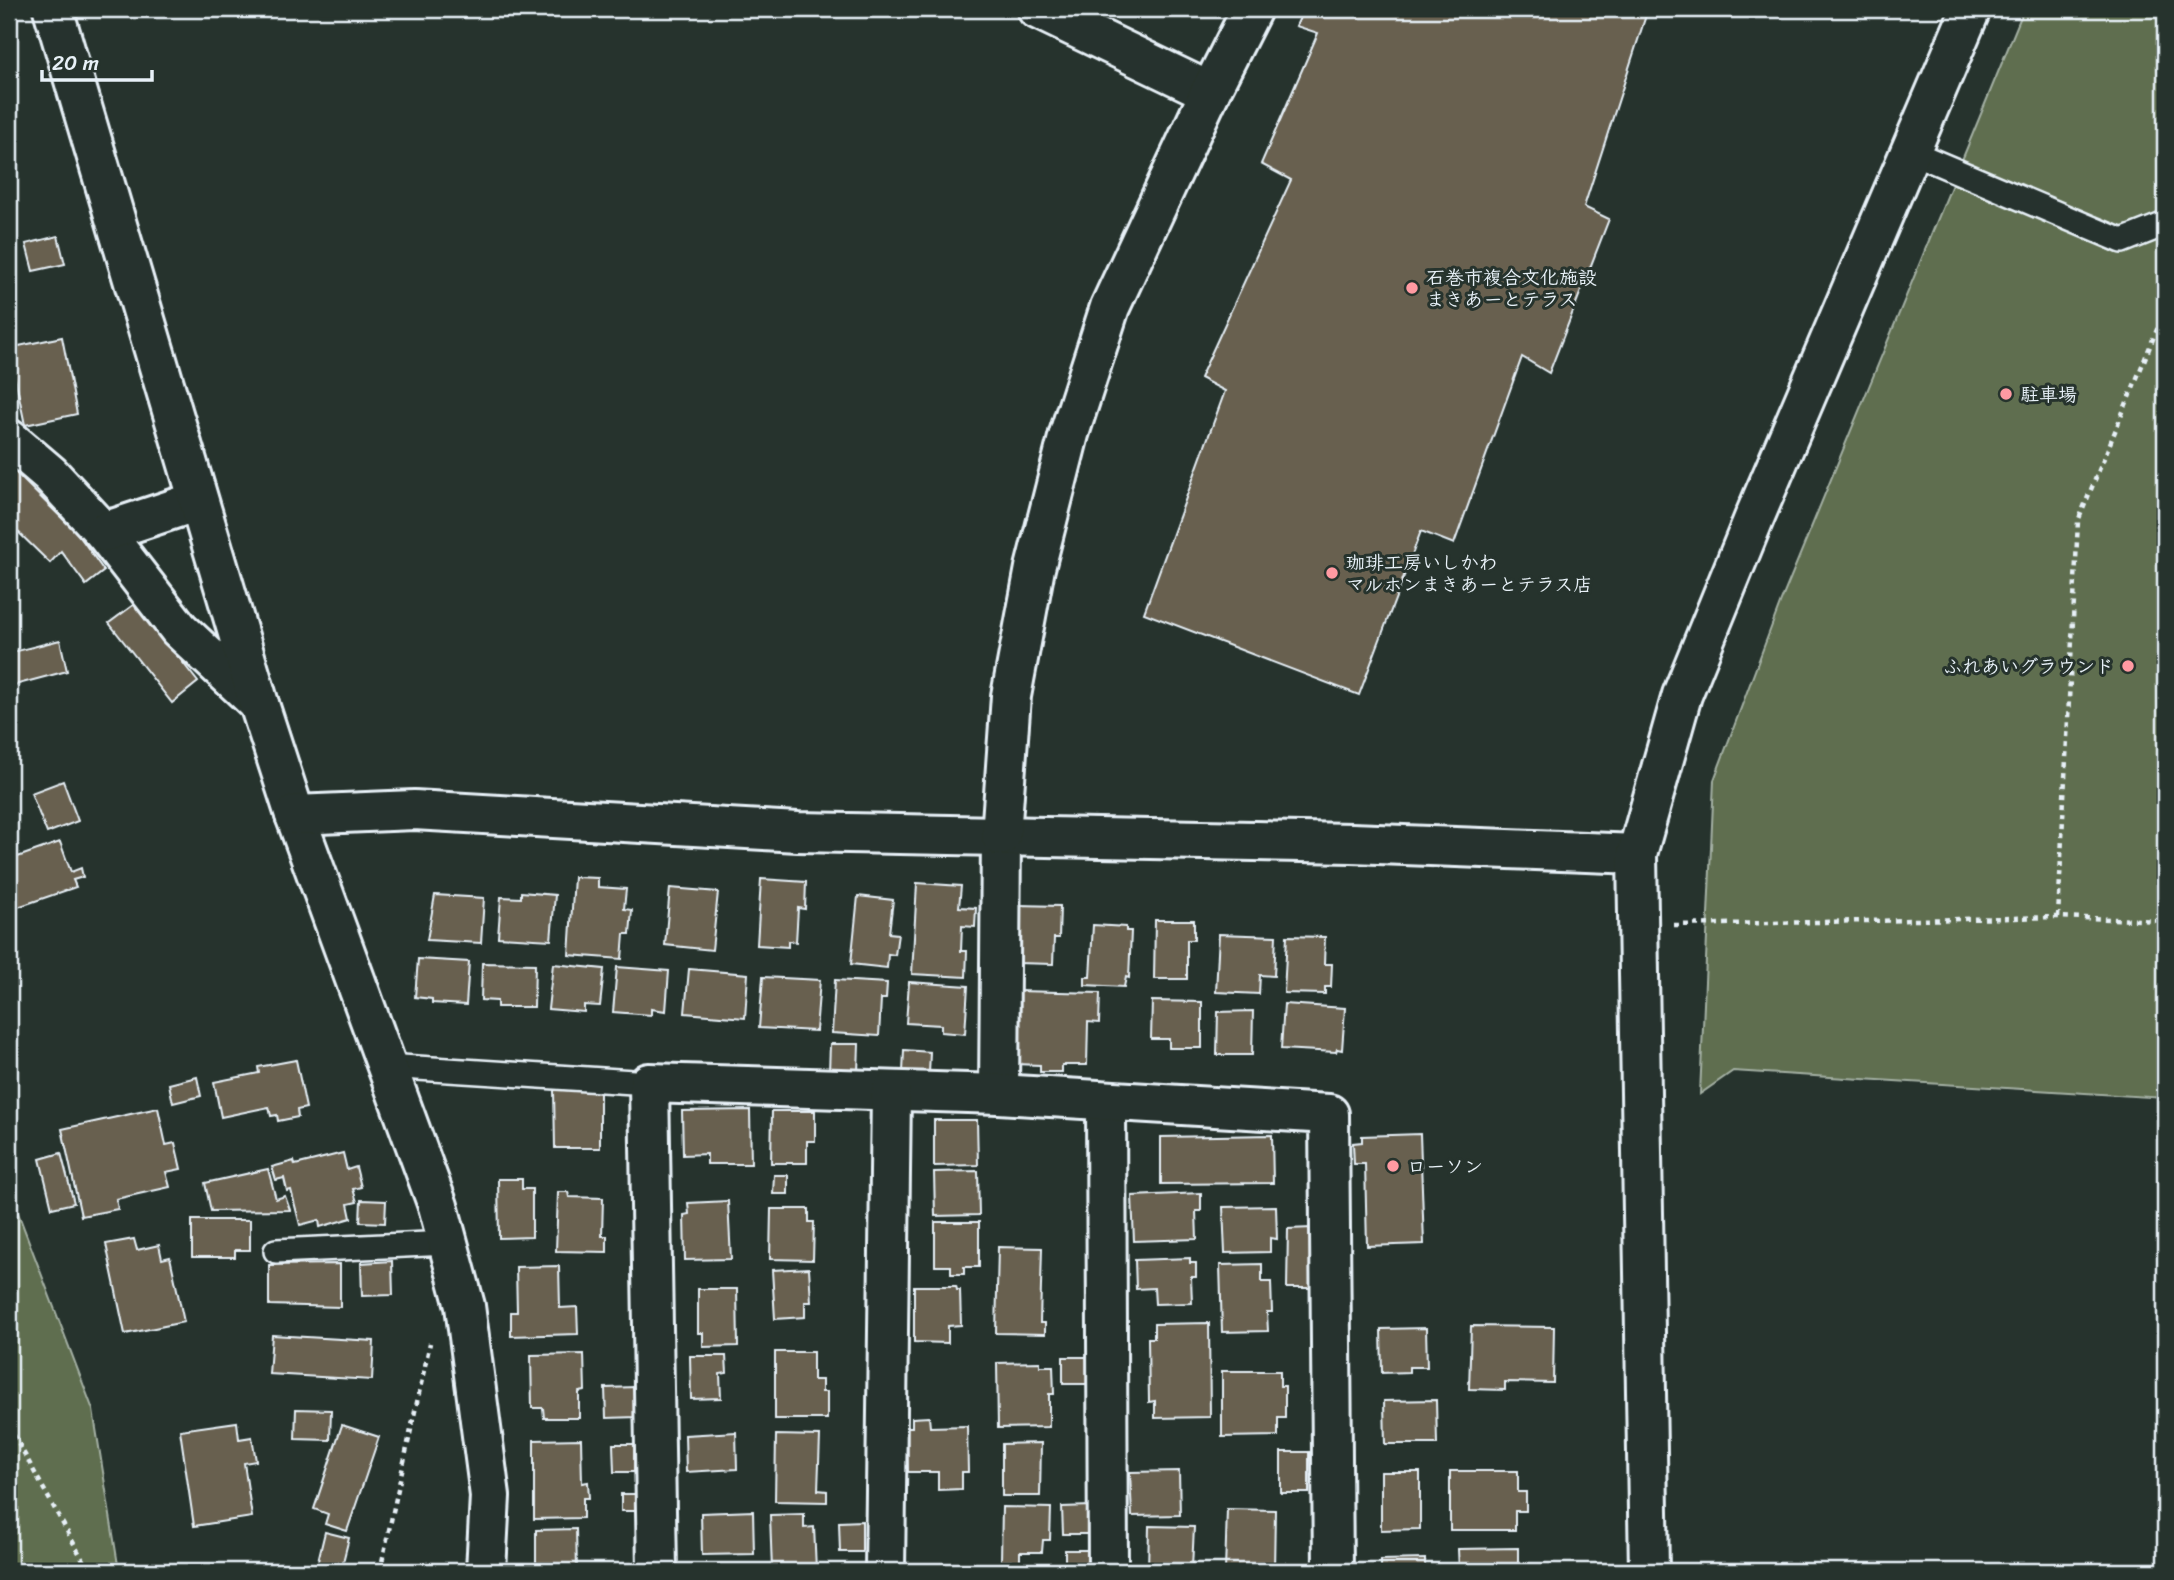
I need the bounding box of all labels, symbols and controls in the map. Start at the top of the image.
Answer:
scale bar [42,38,152,82]
text: 20 m [52,44,99,82]
place label: 石巻市複合文化施設 まきあーとテラス [1426,261,1597,316]
marker: 石巻市複合文化施設 まきあーとテラス [1404,280,1420,296]
place label: 駐車場 [2020,378,2077,411]
marker: 駐車場 [1998,386,2014,402]
place label: 珈琲工房いしかわ マルホンまきあーとテラス店 [1346,546,1592,601]
marker: 珈琲工房いしかわ マルホンまきあーとテラス店 [1324,565,1340,581]
place label: ふれあいグラウンド [1943,650,2114,683]
marker: ふれあいグラウンド [2120,658,2136,674]
place label: ローソン [1407,1150,1483,1183]
marker: ローソン [1385,1158,1401,1174]

